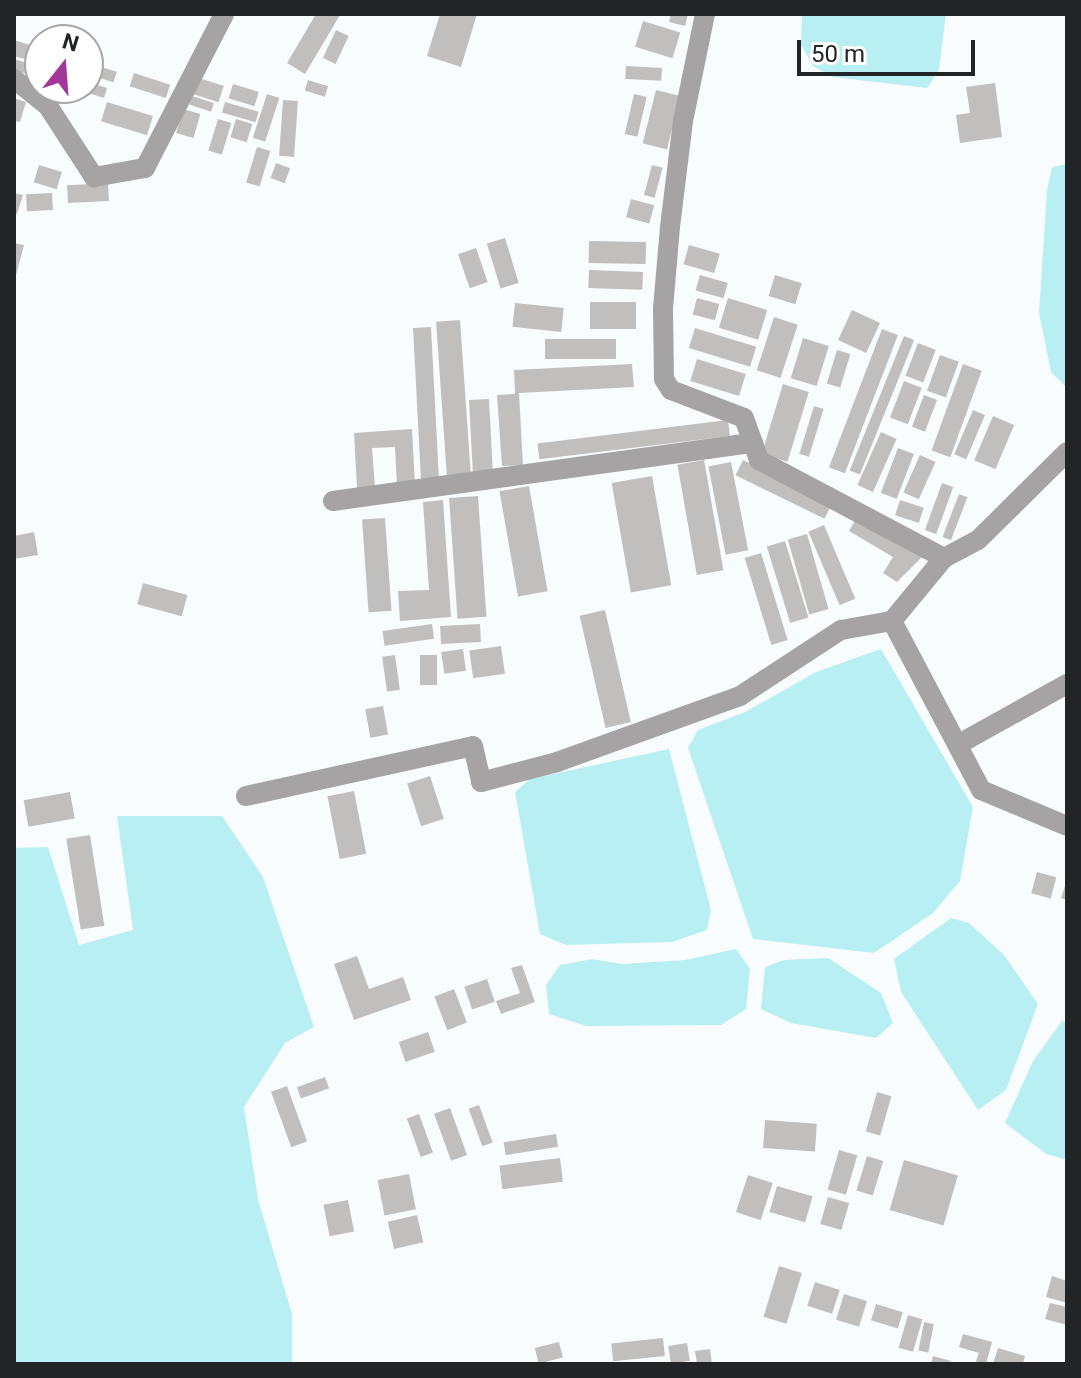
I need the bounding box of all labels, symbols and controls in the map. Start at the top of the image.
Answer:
north arrow [24,24,104,104]
scale bar [801,24,979,74]
text: N [59,28,82,57]
text: 50 m [811,40,865,68]

